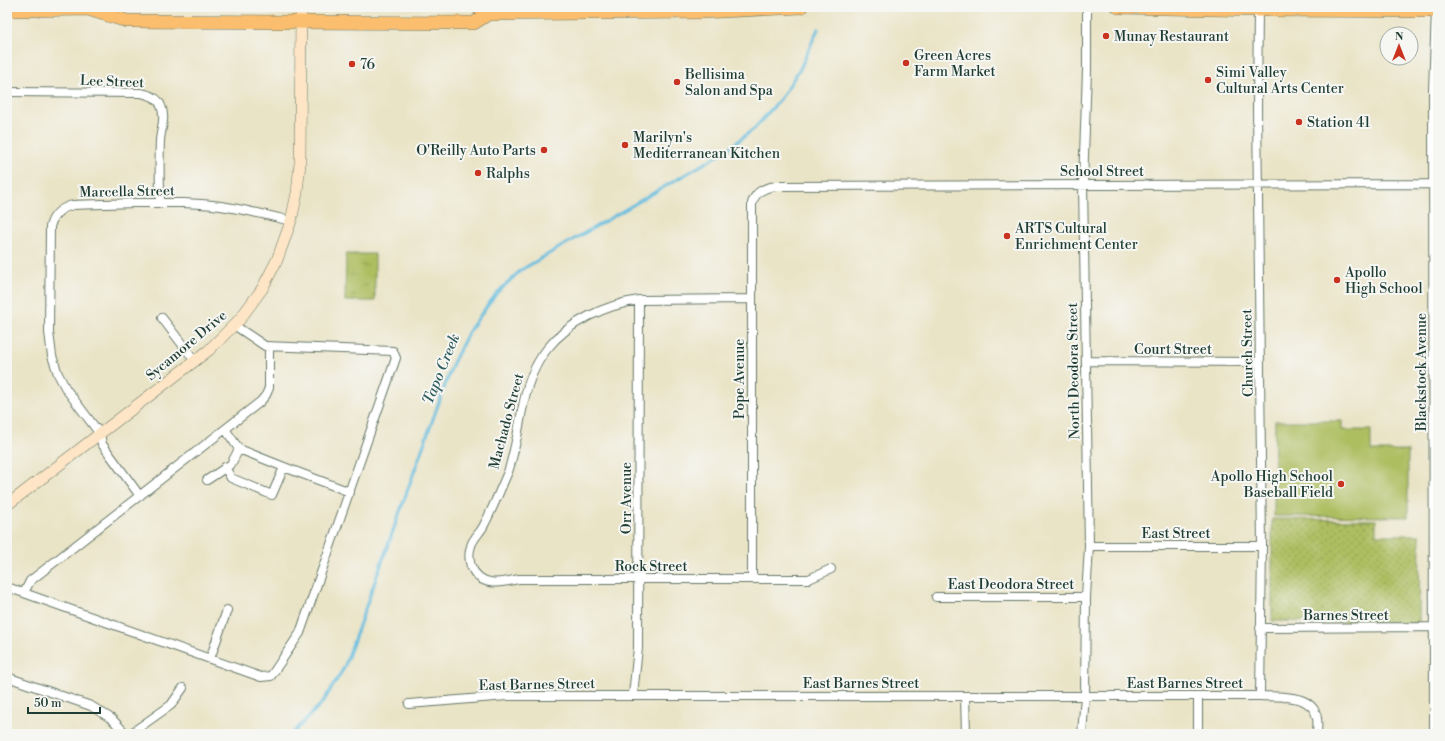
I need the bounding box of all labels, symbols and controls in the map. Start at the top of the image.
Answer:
north arrow [1379,26,1419,66]
place label: Munay Restaurant [1114,28,1229,46]
text: N [1395,30,1404,44]
marker: Munay Restaurant [1101,31,1111,41]
place label: Green Acres Farm Market [914,47,995,81]
place label: 76 [360,56,376,74]
marker: Green Acres Farm Market [901,58,911,68]
marker: 76 [347,59,357,69]
place label: Simi Valley Cultural Arts Center [1216,64,1344,98]
place label: Bellisima Salon and Spa [684,66,774,100]
street label: Lee Street [80,72,144,92]
marker: Simi Valley Cultural Arts Center [1203,75,1213,85]
marker: Bellisima Salon and Spa [672,77,682,87]
place label: Station 41 [1307,114,1370,132]
marker: Station 41 [1294,117,1304,127]
place label: Marilyn's Mediterranean Kitchen [633,129,781,163]
marker: Marilyn's Mediterranean Kitchen [620,140,630,150]
place label: O'Reilly Auto Parts [416,142,536,160]
marker: O'Reilly Auto Parts [539,145,549,155]
street label: School Street [1060,163,1144,181]
place label: Ralphs [486,165,530,183]
marker: Ralphs [473,168,483,178]
street label: Marcella Street [79,182,175,202]
place label: ARTS Cultural Enrichment Center [1014,220,1138,254]
marker: ARTS Cultural Enrichment Center [1002,231,1012,241]
place label: Apollo High School [1344,264,1423,298]
marker: Apollo High School [1332,275,1342,285]
street label: North Deodora Street [1064,303,1084,439]
street label: Sycamore Drive [143,307,231,385]
street label: Church Street [1238,309,1258,397]
street label: Blackstock Avenue [1413,313,1431,432]
water label: Tapo Creek [419,331,464,407]
street label: Pope Avenue [731,339,749,419]
street label: Court Street [1134,341,1212,359]
street label: Machado Street [486,371,528,471]
street label: Orr Avenue [618,462,636,534]
place label: Apollo High School Baseball Field [1210,468,1333,502]
marker: Apollo High School Baseball Field [1336,479,1346,489]
street label: East Street [1142,525,1210,543]
street label: Rock Street [615,558,687,576]
street label: East Deodora Street [948,576,1074,594]
street label: Barnes Street [1302,607,1389,625]
street label: East Barnes Street [479,675,595,695]
street label: East Barnes Street [803,675,919,693]
street label: East Barnes Street [1127,675,1243,693]
scale bar [28,689,100,715]
text: 50 m [34,696,62,711]

